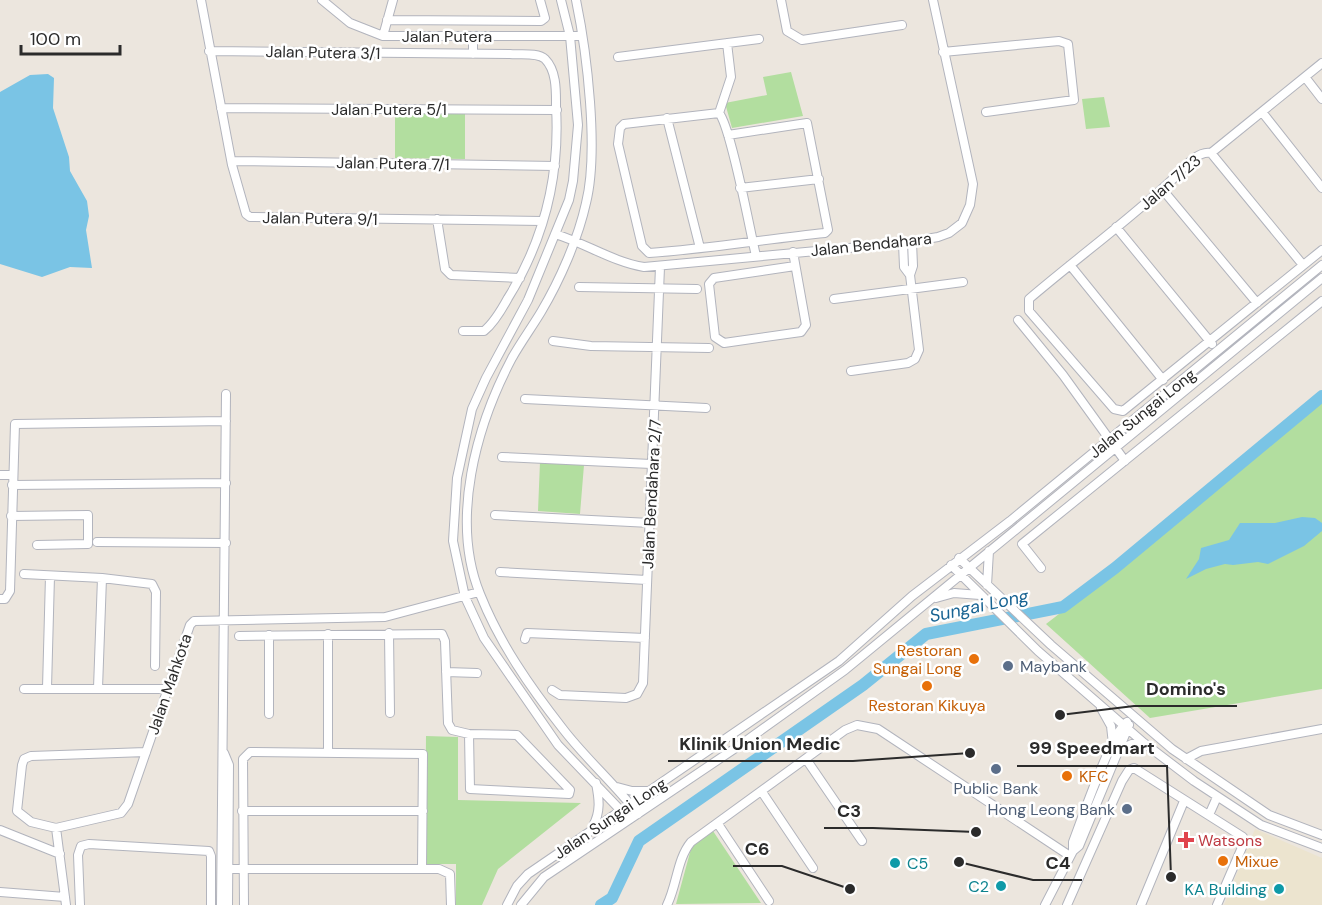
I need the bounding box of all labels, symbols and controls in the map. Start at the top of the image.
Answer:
scale bar [21,18,120,56]
street label: Jalan Putera [402,26,492,47]
text: 100 m [30,27,81,51]
street label: Jalan Putera 3/1 [265,41,381,64]
street label: Jalan Putera 5/1 [331,99,447,120]
street label: Jalan 7/23 [1135,150,1205,215]
street label: Jalan Putera 7/1 [336,152,450,175]
street label: Jalan Putera 9/1 [262,207,378,230]
street label: Jalan Bendahara [809,228,933,261]
street label: Jalan Sungai Long [1085,364,1200,463]
street label: Jalan Bendahara 2/7 [637,419,666,569]
water label: Sungai Long [927,584,1032,628]
street label: Jalan Mahkota [142,631,197,737]
place label: Restoran Sungai Long [873,640,962,679]
marker: Restoran Sungai Long [967,652,981,666]
place label: Maybank [1020,656,1087,677]
marker: Maybank [1001,659,1015,673]
callout: Domino's [1134,670,1237,706]
text: Domino's [1146,677,1226,701]
marker: Restoran Kikuya [920,679,934,693]
place label: Restoran Kikuya [869,695,985,716]
callout: Klinik Union Medic [668,725,853,761]
callout: 99 Speedmart [1017,730,1167,766]
text: Klinik Union Medic [679,732,841,756]
text: 99 Speedmart [1029,736,1155,760]
marker: Public Bank [989,762,1003,776]
place label: KFC [1079,766,1108,787]
marker: KFC [1060,769,1074,783]
street label: Jalan Sungai Long [550,773,671,864]
place label: Public Bank [954,778,1038,799]
callout: C3 [824,792,873,828]
text: C3 [837,799,861,823]
place label: Hong Leong Bank [988,799,1115,820]
marker: Hong Leong Bank [1120,802,1134,816]
callout: C6 [733,830,782,866]
place label: Watsons [1198,830,1262,851]
marker: Watsons [1179,833,1193,847]
text: C6 [745,837,769,861]
callout: C4 [1033,844,1082,880]
text: C4 [1046,851,1071,875]
place label: Mixue [1235,851,1279,872]
place label: C5 [907,853,928,874]
marker: Mixue [1216,854,1230,868]
marker: C5 [888,856,902,870]
place label: C2 [968,876,989,897]
marker: C2 [994,879,1008,893]
place label: KA Building [1185,879,1267,900]
marker: KA Building [1272,882,1286,896]

